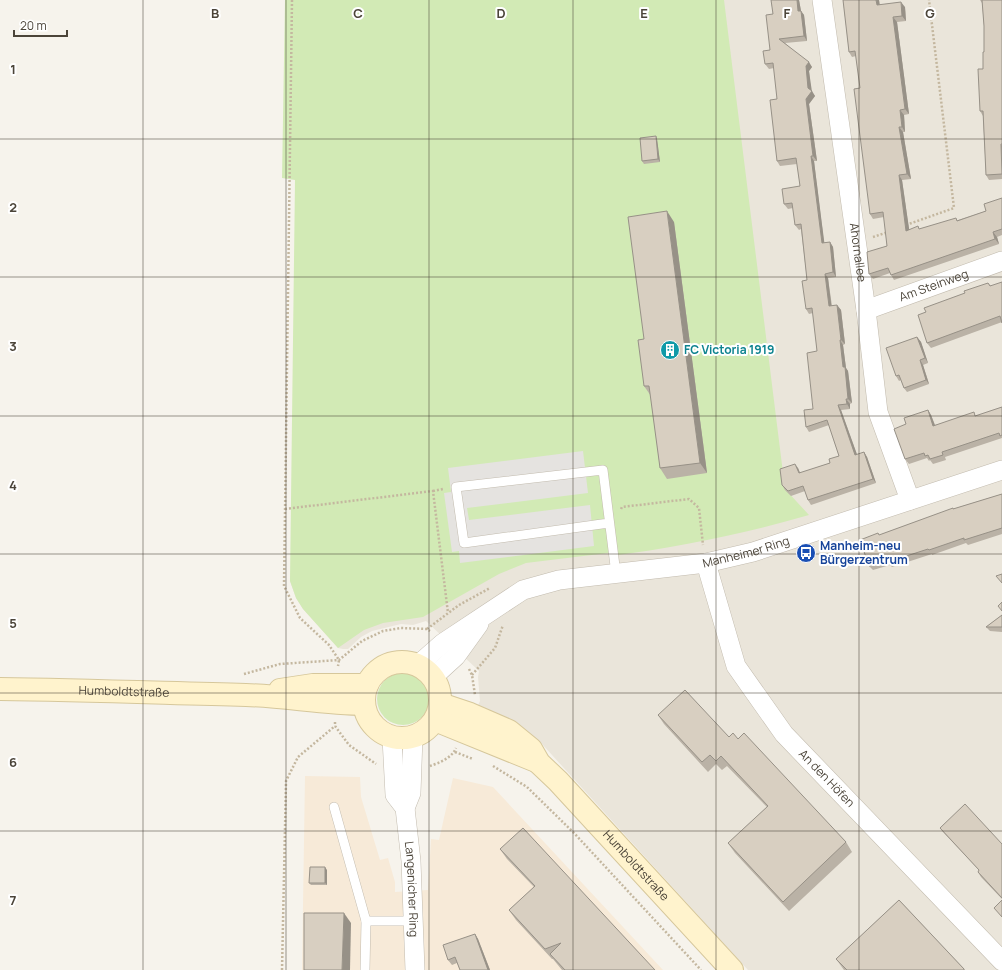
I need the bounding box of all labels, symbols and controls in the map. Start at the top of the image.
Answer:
text: B [211,4,219,22]
text: C [353,4,363,22]
text: D [496,4,506,22]
text: E [640,4,648,22]
text: F [784,4,791,22]
text: G [925,4,935,22]
scale bar [14,12,67,38]
text: 20 m [20,17,47,34]
text: 1 [10,60,16,78]
text: 2 [9,198,17,216]
street label: Ahornallee [846,222,871,283]
street label: Am Steinweg [897,265,970,305]
text: 3 [9,337,17,355]
building icon: FC Victoria 1919 [659,339,681,361]
place label: FC Victoria 1919 [684,341,774,358]
text: 4 [9,476,17,494]
street label: Manheimer Ring [701,532,791,572]
place label: Manheim-neu Bürgerzentrum [820,537,908,568]
bus stop icon: Manheim-neu Bürgerzentrum [795,542,817,564]
text: 5 [9,614,17,632]
street label: Humboldtstraße [78,681,170,701]
street label: An den Höfen [795,745,859,811]
text: 6 [9,753,17,771]
street label: Humboldtstraße [599,826,673,904]
street label: Langenicher Ring [401,840,423,937]
text: 7 [10,891,17,909]

